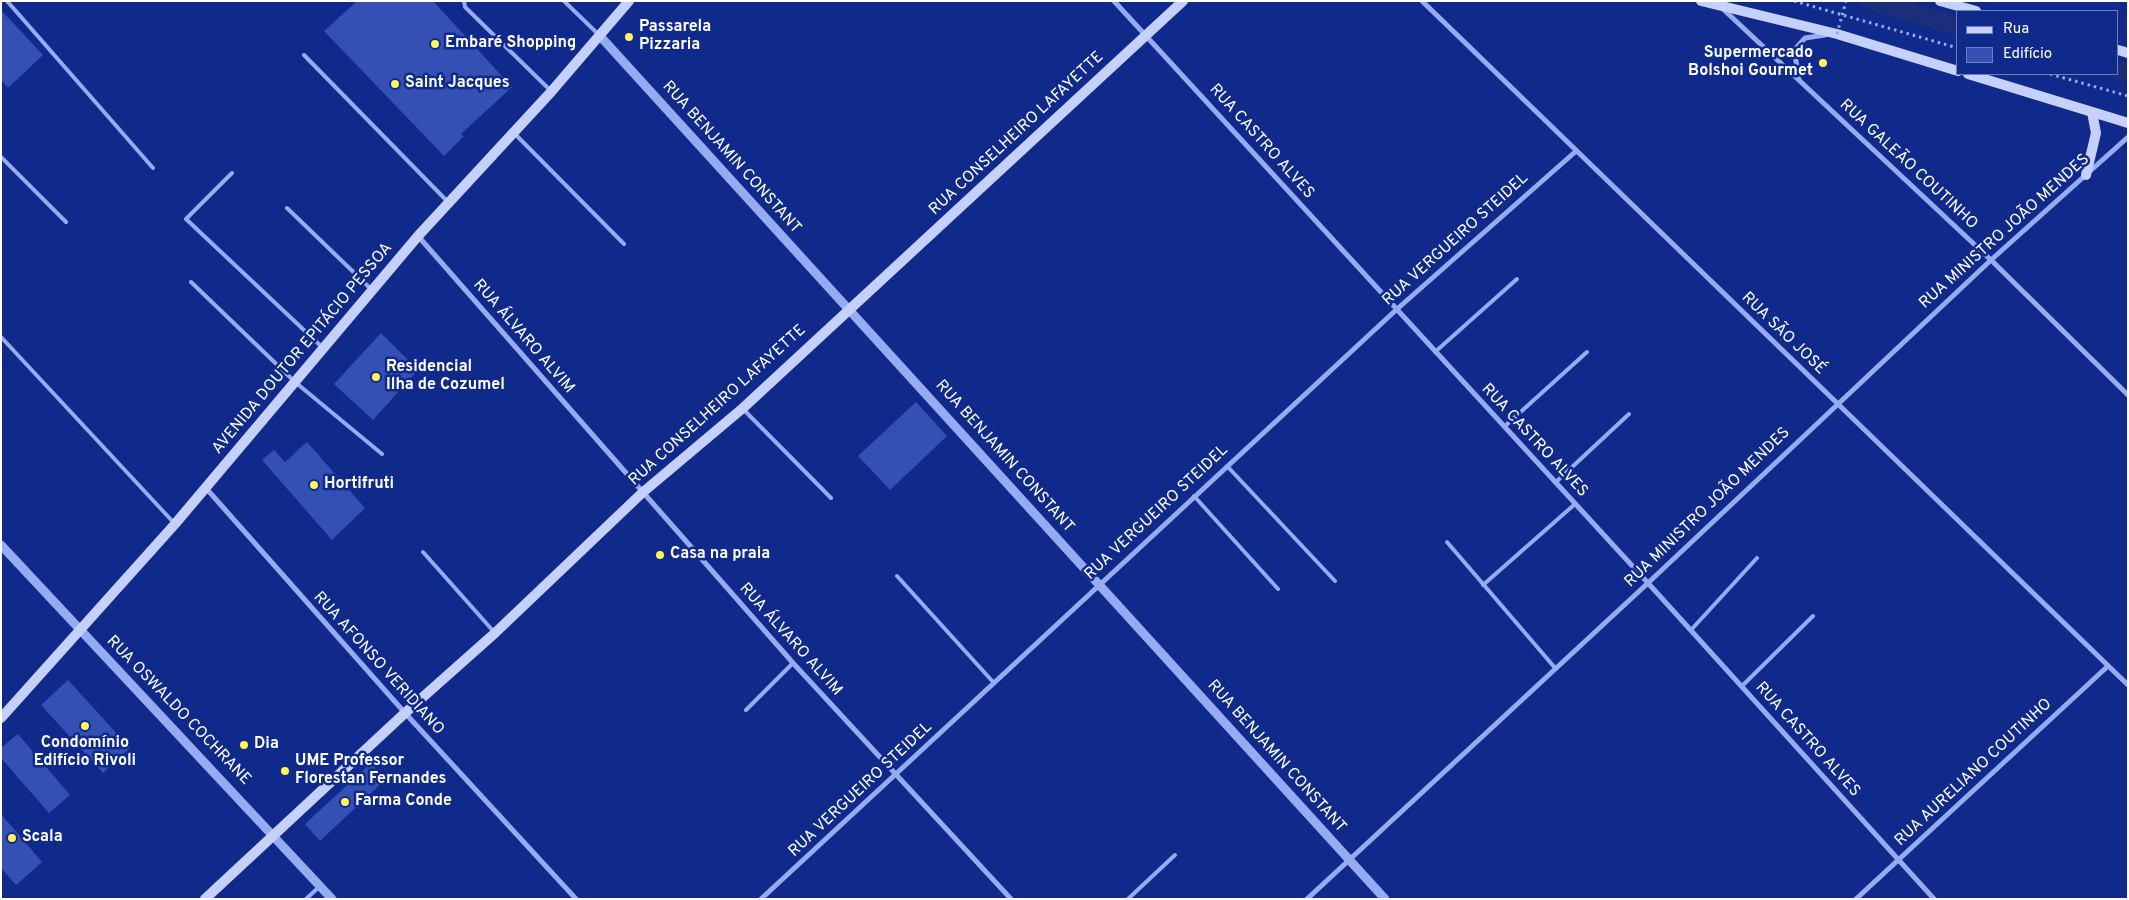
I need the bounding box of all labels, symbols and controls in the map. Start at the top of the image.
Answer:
legend [1956,10,2119,75]
place label: Passarela Pizzaria [639,18,711,56]
text: Rua [2003,20,2029,39]
marker: Passarela Pizzaria [623,31,635,43]
place label: Embaré Shopping [445,34,576,54]
marker: Embaré Shopping [429,38,441,50]
place label: Supermercado Bolshoi Gourmet [1688,44,1813,82]
text: Edifício [2003,45,2052,64]
street label: RUA CONSELHEIRO LAFAYETTE [926,48,1108,220]
marker: Supermercado Bolshoi Gourmet [1817,57,1829,69]
place label: Saint Jacques [405,74,510,94]
marker: Saint Jacques [389,78,401,90]
street label: RUA BENJAMIN CONSTANT [657,78,805,238]
street label: RUA CASTRO ALVES [1204,81,1318,203]
street label: RUA GALEÃO COUTINHO [1835,96,1981,234]
street label: RUA MINISTRO JOÃO MENDES [1916,150,2094,314]
street label: RUA VERGUEIRO STEIDEL [1379,170,1533,310]
street label: AVENIDA DOUTOR EPITÁCIO PESSOA [209,239,397,459]
street label: RUA ÁLVARO ALVIM [468,276,578,398]
street label: RUA SÃO JOSÉ [1737,289,1829,379]
street label: RUA CONSELHEIRO LAFAYETTE [626,321,810,491]
place label: Residencial Ilha de Cozumel [386,358,505,396]
marker: Residencial Ilha de Cozumel [370,371,382,383]
street label: RUA BENJAMIN CONSTANT [930,377,1078,537]
street label: RUA CASTRO ALVES [1477,380,1591,502]
street label: RUA MINISTRO JOÃO MENDES [1621,424,1795,592]
street label: RUA VERGUEIRO STEIDEL [1081,441,1233,585]
place label: Hortifruti [324,475,394,495]
marker: Hortifruti [308,479,320,491]
place label: Casa na praia [670,545,770,565]
marker: Casa na praia [654,549,666,561]
street label: RUA ÁLVARO ALVIM [734,580,846,700]
street label: RUA AFONSO VERIDIANO [309,588,447,740]
street label: RUA OSWALDO COCHRANE [102,633,254,789]
street label: RUA BENJAMIN CONSTANT [1202,677,1350,837]
street label: RUA CASTRO ALVES [1750,679,1864,801]
street label: RUA AURELIANO COUTINHO [1891,695,2057,851]
street label: RUA VERGUEIRO STEIDEL [785,718,937,862]
marker: Condomínio Edifício Rivoli [79,720,91,732]
place label: Condomínio Edifício Rivoli [34,734,136,772]
place label: Dia [254,735,279,755]
marker: Dia [238,739,250,751]
place label: UME Professor Florestan Fernandes [295,752,446,790]
marker: UME Professor Florestan Fernandes [279,765,291,777]
place label: Farma Conde [355,792,452,812]
marker: Farma Conde [339,796,351,808]
place label: Scala [22,828,63,848]
marker: Scala [6,832,18,844]

